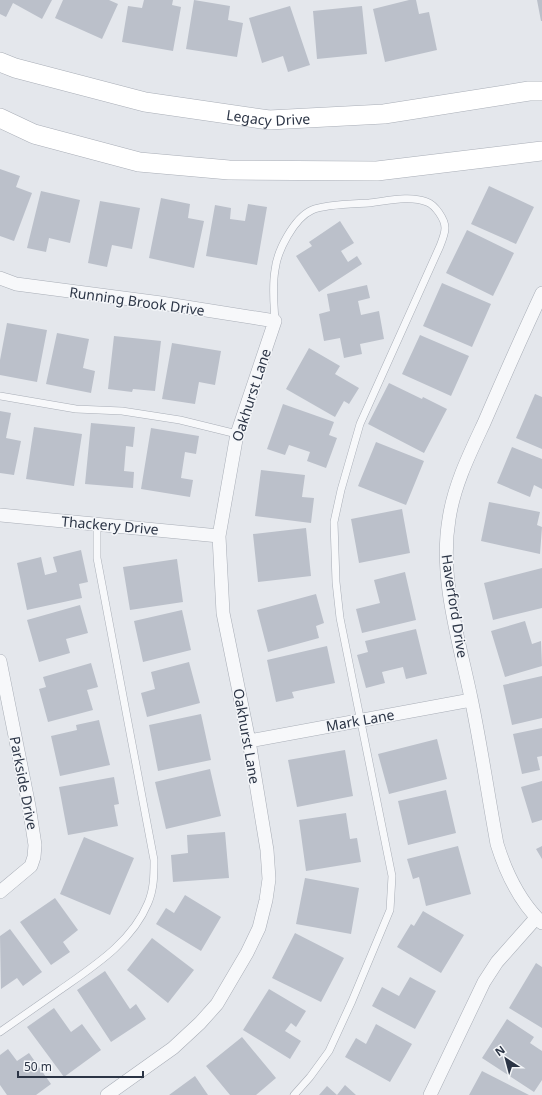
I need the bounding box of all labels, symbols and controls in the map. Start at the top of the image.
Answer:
street label: Legacy Drive [225,104,311,130]
street label: Running Brook Drive [68,282,206,320]
street label: Oakhurst Lane [227,346,275,444]
street label: Thackery Drive [61,511,160,539]
street label: Haverford Drive [437,553,473,659]
street label: Oakhurst Lane [229,687,265,785]
street label: Mark Lane [324,705,396,735]
street label: Parkside Drive [6,735,42,831]
north arrow [486,1039,526,1079]
text: N [492,1042,508,1059]
scale bar [18,1053,143,1079]
text: 50 m [24,1058,52,1075]

